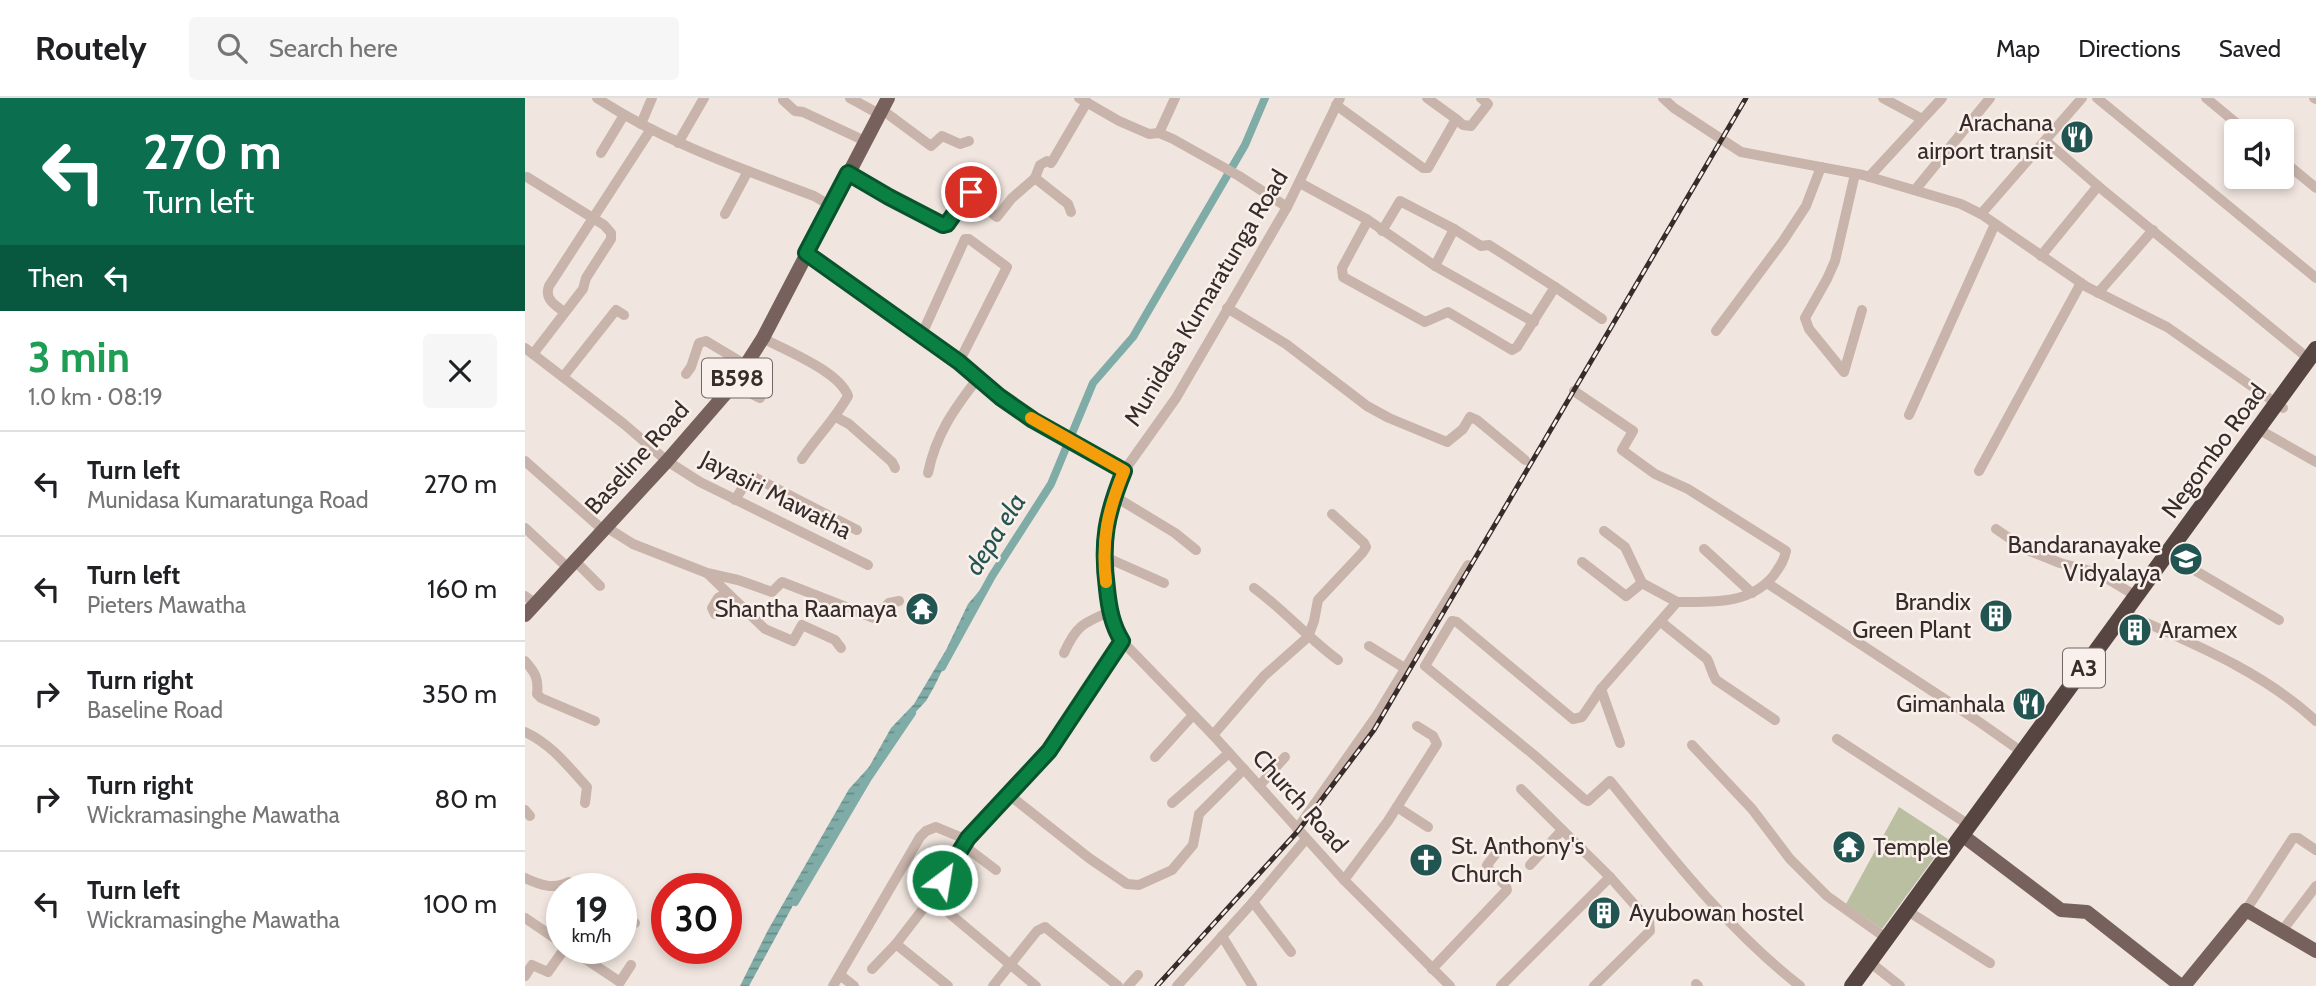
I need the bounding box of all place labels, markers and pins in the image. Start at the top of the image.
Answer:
place label: Arachana airport transit [1918,108,2053,165]
restaurant icon: Arachana airport transit [2058,118,2096,156]
pin [941,162,1001,222]
place label: Bandaranayake Vidyalaya [2007,530,2161,587]
school or university icon: Bandaranayake Vidyalaya [2167,540,2205,578]
place label: Brandix Green Plant [1852,587,1972,644]
temple icon: Shantha Raamaya [903,590,941,628]
place label: Shantha Raamaya [714,594,897,623]
building icon: Brandix Green Plant [1977,597,2015,635]
building icon: Aramex [2116,611,2154,649]
place label: Aramex [2159,615,2238,644]
restaurant icon: Gimanhala [2010,685,2048,723]
place label: Gimanhala [1896,689,2005,718]
temple icon: Temple [1830,828,1868,866]
place label: St. Anthony's Church [1451,831,1584,888]
place label: Temple [1873,832,1948,861]
church icon: St. Anthony's Church [1407,841,1445,879]
building icon: Ayubowan hostel [1585,894,1623,932]
place label: Ayubowan hostel [1629,898,1804,927]

